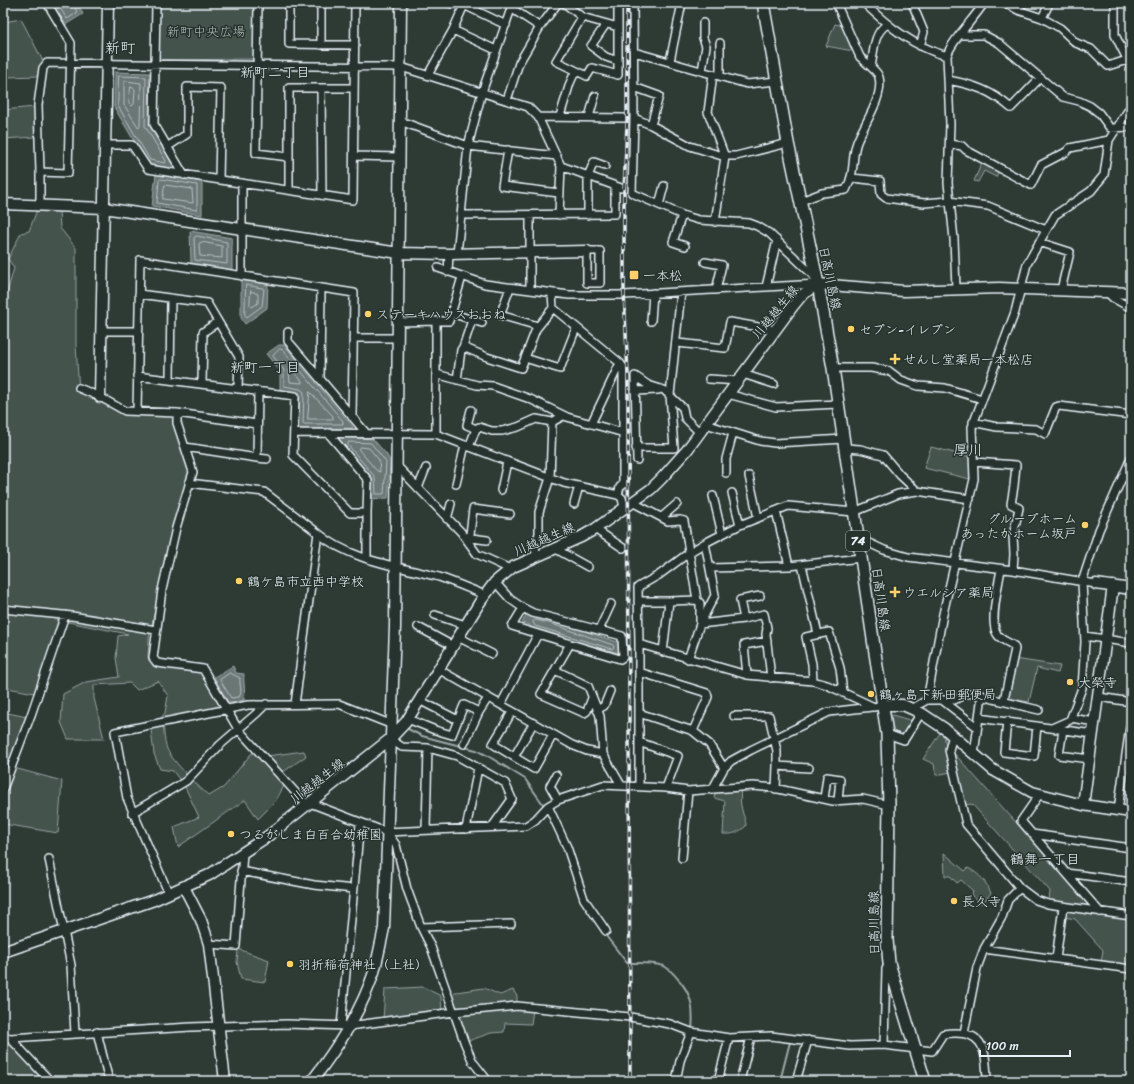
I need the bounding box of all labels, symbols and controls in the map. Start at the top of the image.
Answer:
park label: 新町中央広場 [167,20,245,43]
district label: 新町 [105,35,136,61]
district label: 新町二丁目 [240,60,310,85]
street label: 日高川島線 [812,244,848,313]
place label: 一本松 [643,264,682,287]
marker: 一本松 [628,269,640,281]
street label: 川越越生線 [746,279,805,345]
place label: ステーキハウスおおね [376,303,506,326]
marker: ステーキハウスおおね [363,309,373,319]
place label: セブン-イレブン [859,318,956,341]
marker: セブン-イレブン [846,324,856,334]
place label: せんし堂薬局一本松店 [903,348,1033,371]
marker: せんし堂薬局一本松店 [890,354,900,364]
district label: 新町一丁目 [230,355,300,380]
district label: 厚川 [953,437,983,463]
place label: グループホーム あったかホーム坂戸 [961,507,1077,545]
street label: 川越越生線 [510,515,579,563]
marker: グループホーム あったかホーム坂戸 [1080,520,1090,530]
road number: 74 [846,531,870,551]
street label: 日高川島線 [865,565,897,634]
place label: 鶴ケ島市立西中学校 [247,570,364,593]
marker: 鶴ケ島市立西中学校 [234,576,244,586]
place label: ウエルシア薬局 [903,581,994,604]
marker: ウエルシア薬局 [890,587,900,597]
place label: 大榮寺 [1078,671,1117,694]
marker: 大榮寺 [1065,677,1075,687]
place label: 鶴ヶ島下新田郵便局 [879,683,996,706]
marker: 鶴ヶ島下新田郵便局 [866,689,876,699]
street label: 川越越生線 [284,751,350,810]
place label: つるがしま白百合幼稚園 [239,823,382,846]
marker: つるがしま白百合幼稚園 [226,829,236,839]
district label: 鶴舞一丁目 [1010,847,1080,872]
street label: 日高川島線 [862,889,886,956]
place label: 長久寺 [962,890,1001,913]
marker: 長久寺 [949,896,959,906]
place label: 羽折稲荷神社（上社） [298,953,428,976]
marker: 羽折稲荷神社（上社） [285,959,295,969]
scale bar [980,1032,1070,1058]
text: 100 m [986,1035,1019,1057]

